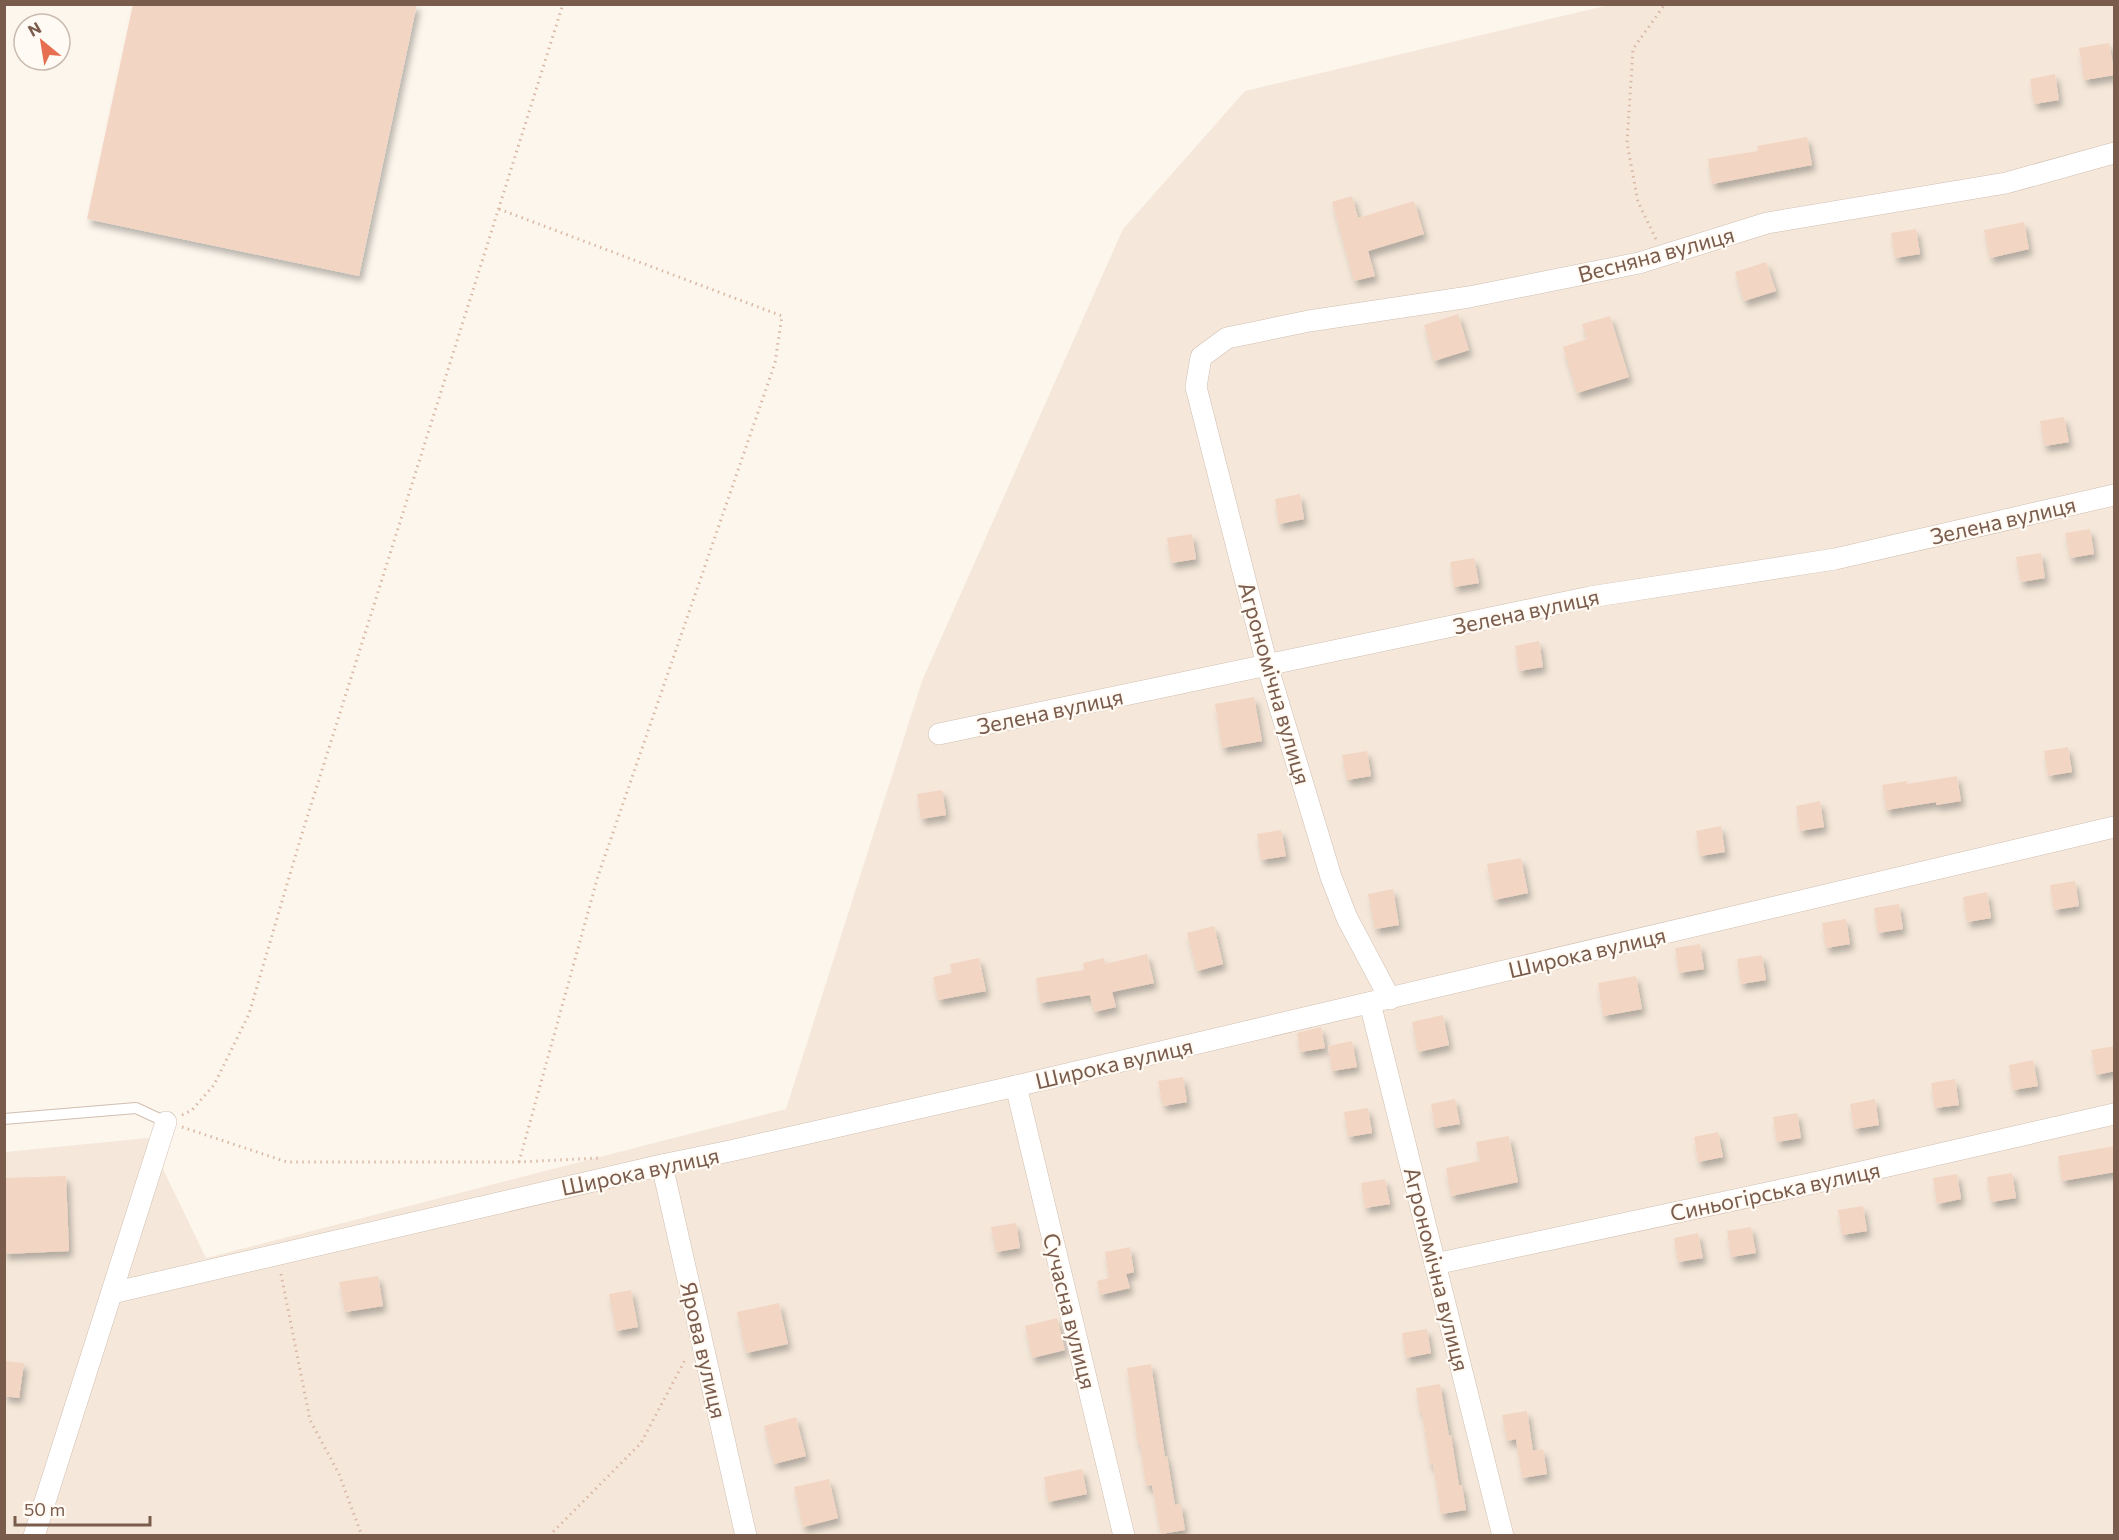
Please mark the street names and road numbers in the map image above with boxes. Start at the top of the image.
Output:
street label: Весняна вулиця [1575,220,1737,288]
street label: Зелена вулиця [1928,490,2078,550]
street label: Агрономічна вулиця [1233,579,1317,787]
street label: Зелена вулиця [1451,582,1601,640]
street label: Зелена вулиця [975,682,1125,740]
street label: Широка вулиця [1506,921,1668,983]
street label: Широка вулиця [1033,1032,1195,1094]
street label: Широка вулиця [558,1141,722,1201]
street label: Синьогірська вулиця [1667,1156,1883,1226]
street label: Агрономічна вулиця [1399,1164,1475,1374]
street label: Сучасна вулиця [1038,1230,1102,1392]
street label: Ярова вулиця [675,1279,733,1421]

